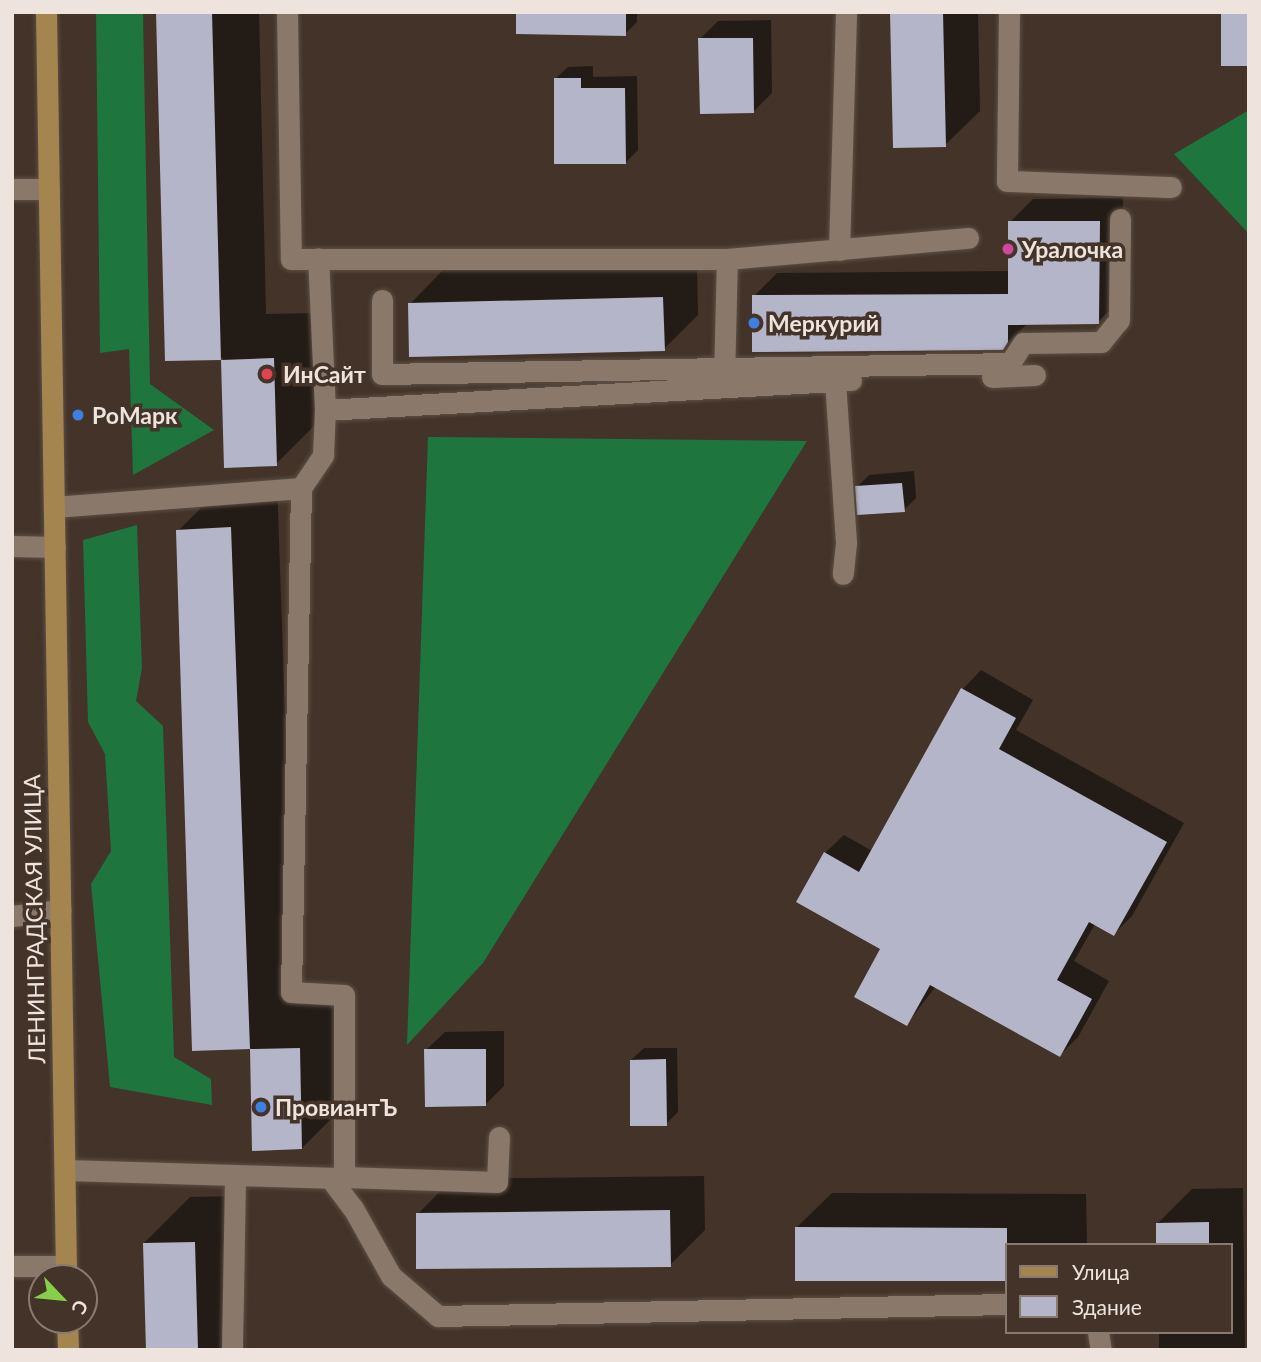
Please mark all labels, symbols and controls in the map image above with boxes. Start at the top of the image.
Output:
place label: Уралочка [1022,235,1123,263]
marker: Уралочка [1000,241,1016,257]
place label: Меркурий [768,309,879,337]
marker: Меркурий [746,315,762,331]
place label: ИнСайт [283,360,366,388]
marker: ИнСайт [257,364,277,384]
place label: РоМарк [92,401,178,429]
marker: РоМарк [70,407,86,423]
street label: ЛЕНИНГРАДСКАЯ УЛИЦА [18,774,50,1064]
place label: ПровиантЪ [275,1093,397,1121]
marker: ПровиантЪ [253,1099,269,1115]
legend [1006,1243,1233,1334]
text: Улица [1072,1259,1130,1284]
north arrow [28,1264,98,1334]
text: Здание [1072,1294,1142,1319]
text: С [67,1297,94,1318]

